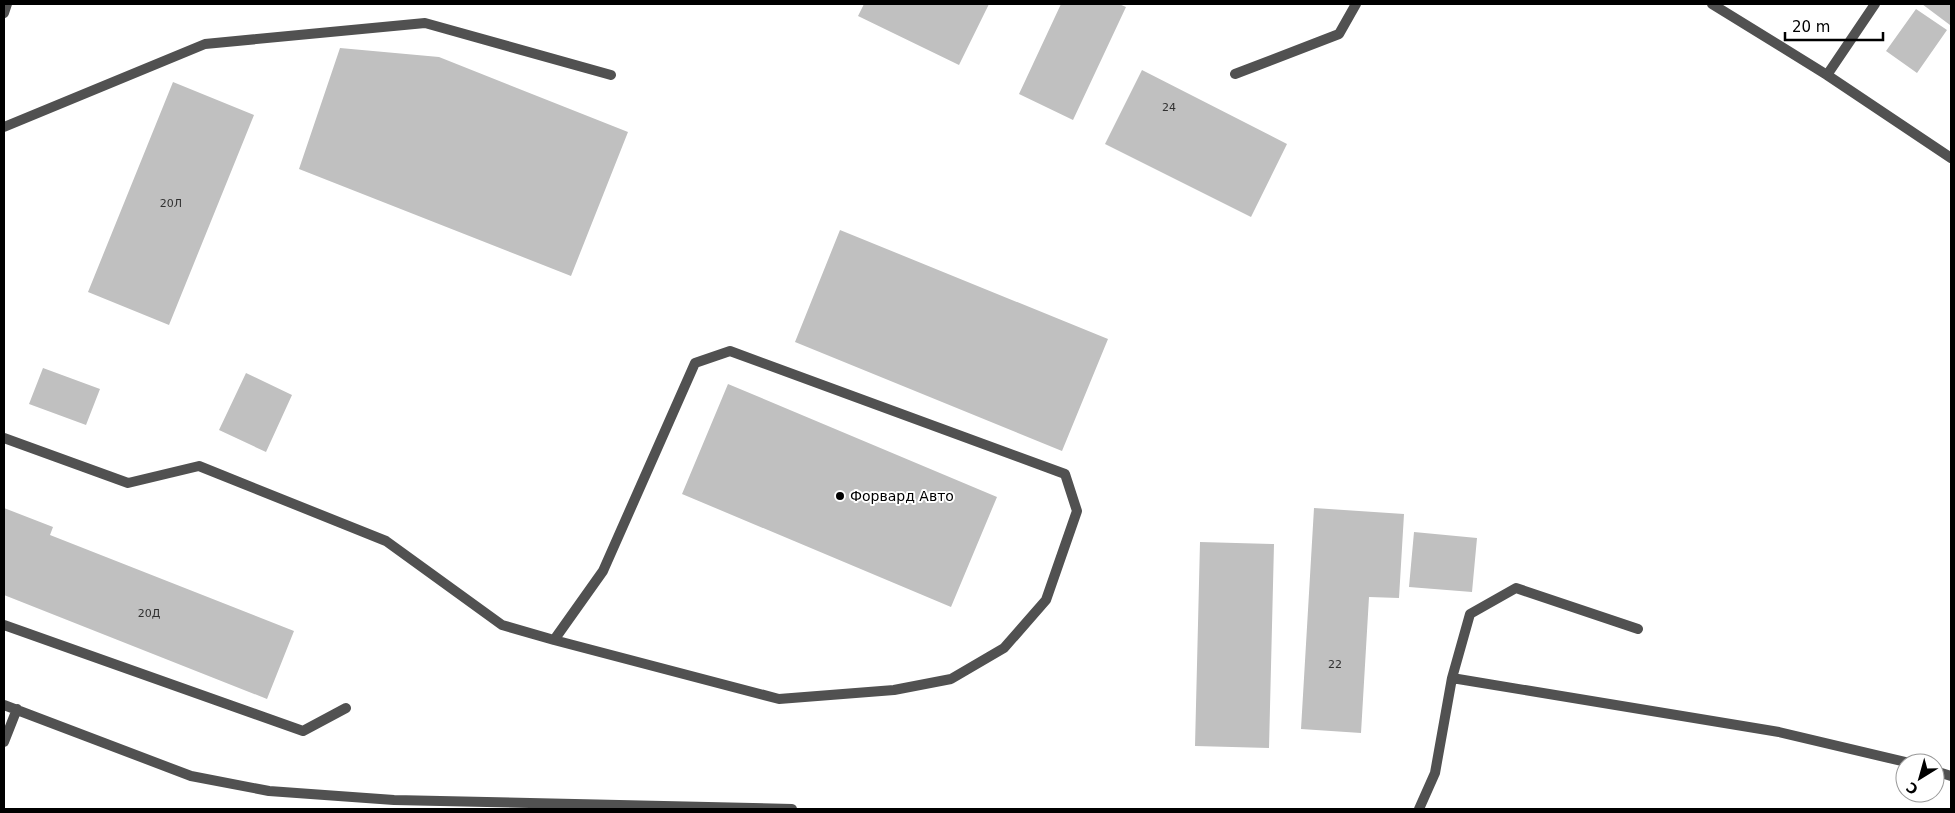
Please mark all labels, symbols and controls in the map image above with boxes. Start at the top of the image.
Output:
scale bar [1785,10,1882,42]
text: 20 m [1792,18,1830,36]
house number: 24 [1162,101,1176,114]
house number: 20Л [160,197,182,210]
place label: Форвард Авто [850,488,954,504]
marker: Форвард Авто [834,490,846,502]
house number: 20Д [138,607,161,620]
house number: 22 [1328,658,1342,671]
north arrow [1895,753,1945,803]
text: С [1903,779,1921,798]

